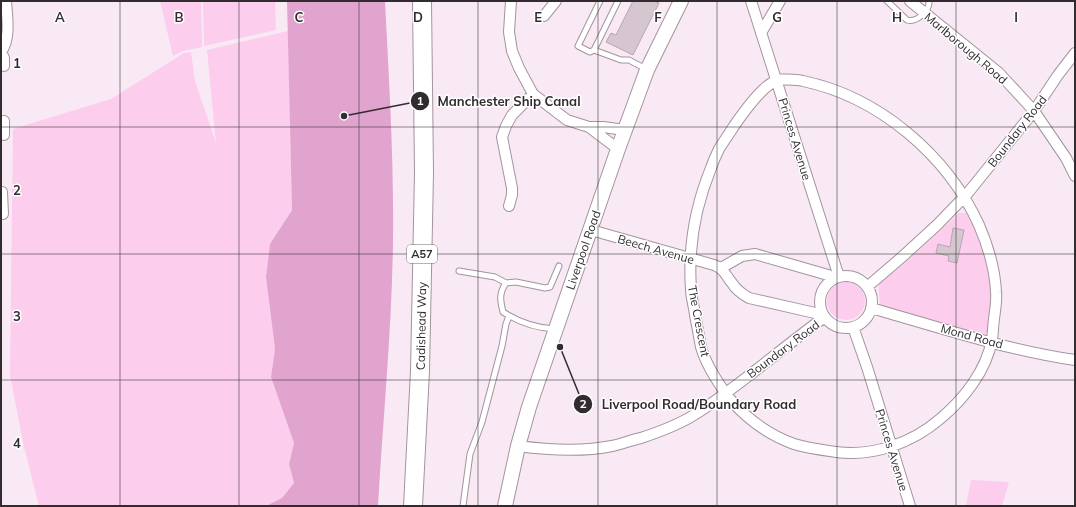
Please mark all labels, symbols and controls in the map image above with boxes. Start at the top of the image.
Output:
text: A [55,9,65,25]
text: B [175,9,184,25]
text: C [295,9,304,25]
text: D [413,9,423,25]
text: E [534,9,542,25]
text: F [654,9,662,25]
text: G [772,9,782,25]
text: H [892,9,902,25]
street label: Marlborough Road [921,9,1011,87]
text: I [1014,9,1018,25]
text: 1 [13,55,21,71]
callout: Manchester Ship Canal [410,88,589,113]
street label: Boundary Road [984,92,1050,170]
text: 1 [416,93,424,108]
text: Manchester Ship Canal [437,93,581,109]
street label: Princes Avenue [775,96,815,182]
text: 2 [13,182,21,198]
street label: Liverpool Road [562,208,604,292]
street label: Beech Avenue [616,231,696,267]
road number: A57 [407,245,437,263]
street label: Cadishead Way [413,281,429,370]
street label: The Crescent [685,284,713,358]
text: 3 [13,308,21,324]
street label: Boundary Road [744,317,822,381]
street label: Mond Road [939,320,1005,352]
callout: Liverpool Road/Boundary Road [573,392,804,417]
text: 2 [579,396,587,411]
text: Liverpool Road/Boundary Road [602,396,796,413]
street label: Princes Avenue [872,407,912,493]
text: 4 [13,435,21,451]

